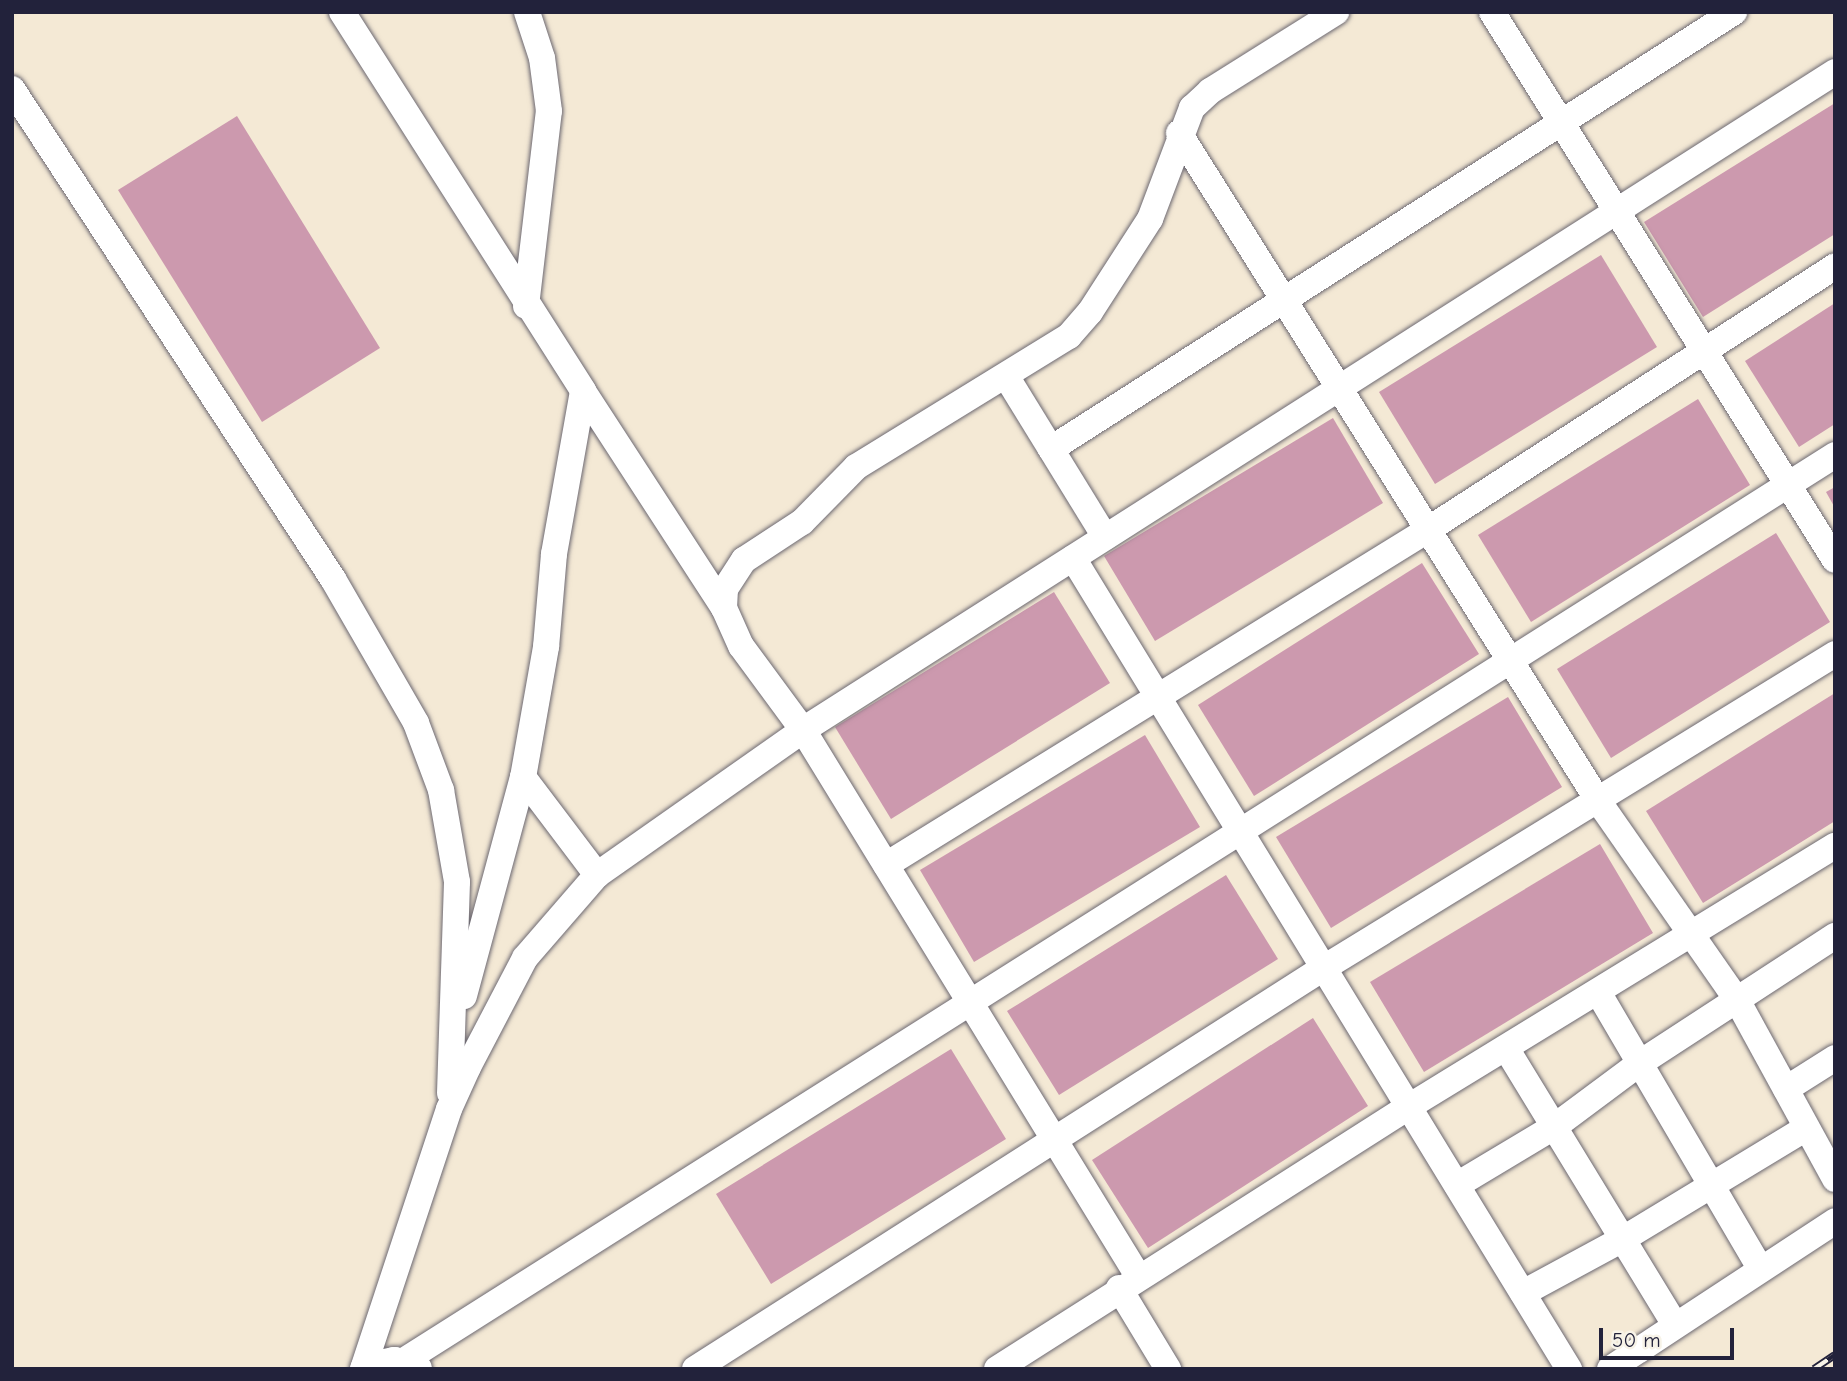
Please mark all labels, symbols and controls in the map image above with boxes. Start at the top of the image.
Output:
scale bar [1602,1314,1737,1358]
text: 50 m [1612,1328,1661,1352]

